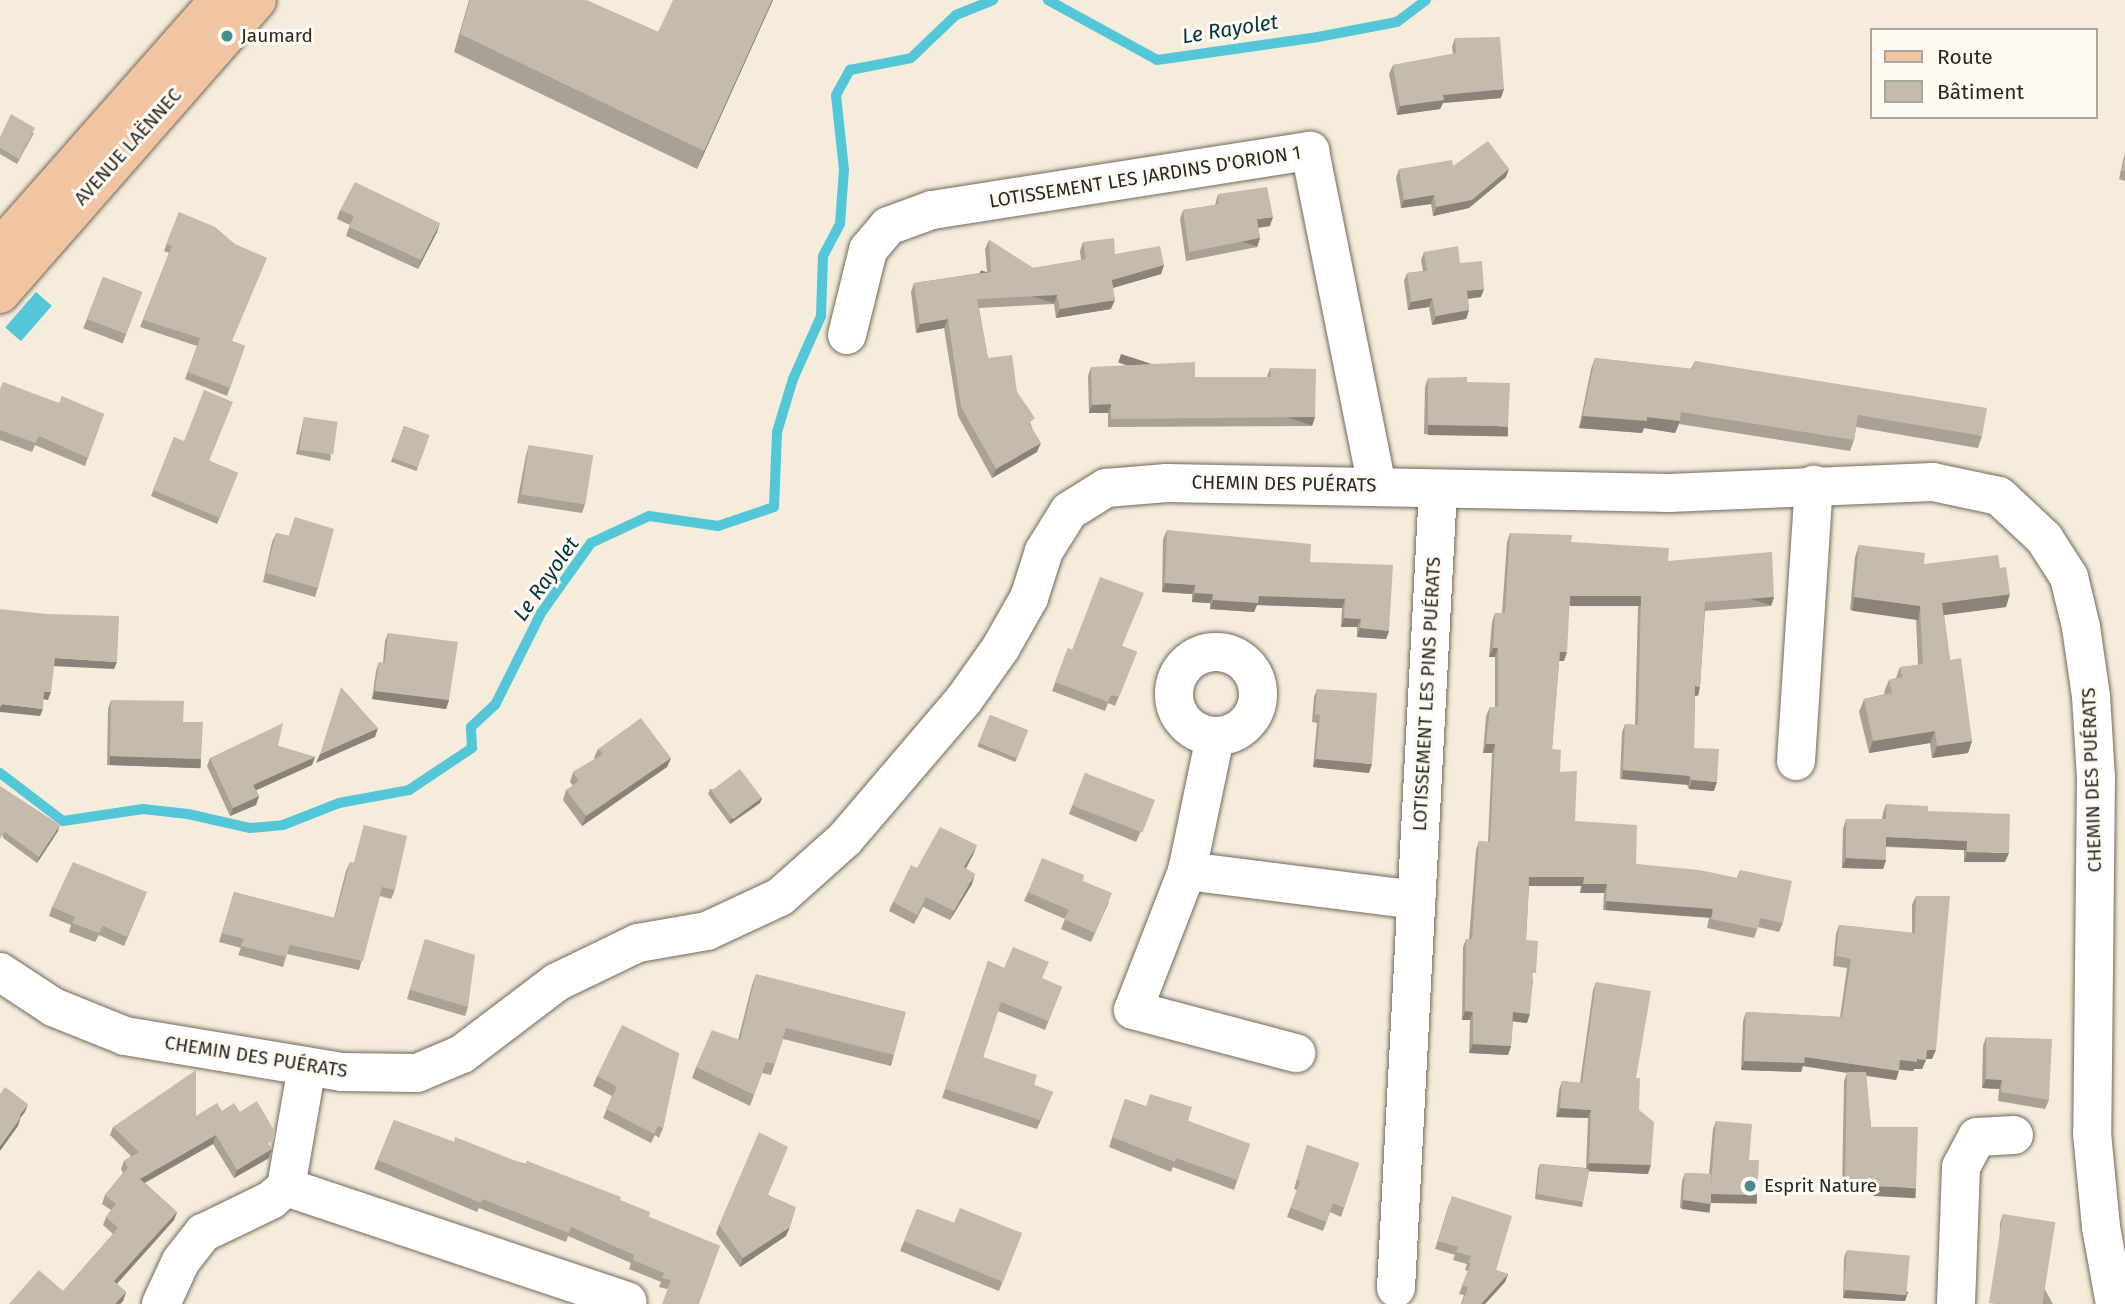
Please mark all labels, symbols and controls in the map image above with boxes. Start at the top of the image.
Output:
water label: Le Rayolet [1180,9,1280,49]
place label: Jaumard [241,25,313,47]
marker: Jaumard [219,28,235,44]
legend [1870,28,2097,119]
text: Route [1937,44,1993,70]
text: Bâtiment [1937,79,2024,105]
street label: AVENUE LAËNNEC [70,84,186,210]
street label: LOTISSEMENT LES JARDINS D'ORION 1 [988,141,1302,213]
street label: CHEMIN DES PUÉRATS [1191,471,1377,497]
water label: Le Rayolet [508,532,584,626]
street label: LOTISSEMENT LES PINS PUÉRATS [1408,556,1446,832]
street label: CHEMIN DES PUÉRATS [2077,687,2107,873]
street label: CHEMIN DES PUÉRATS [163,1031,349,1083]
place label: Esprit Nature [1764,1175,1877,1197]
marker: Esprit Nature [1742,1178,1758,1194]

